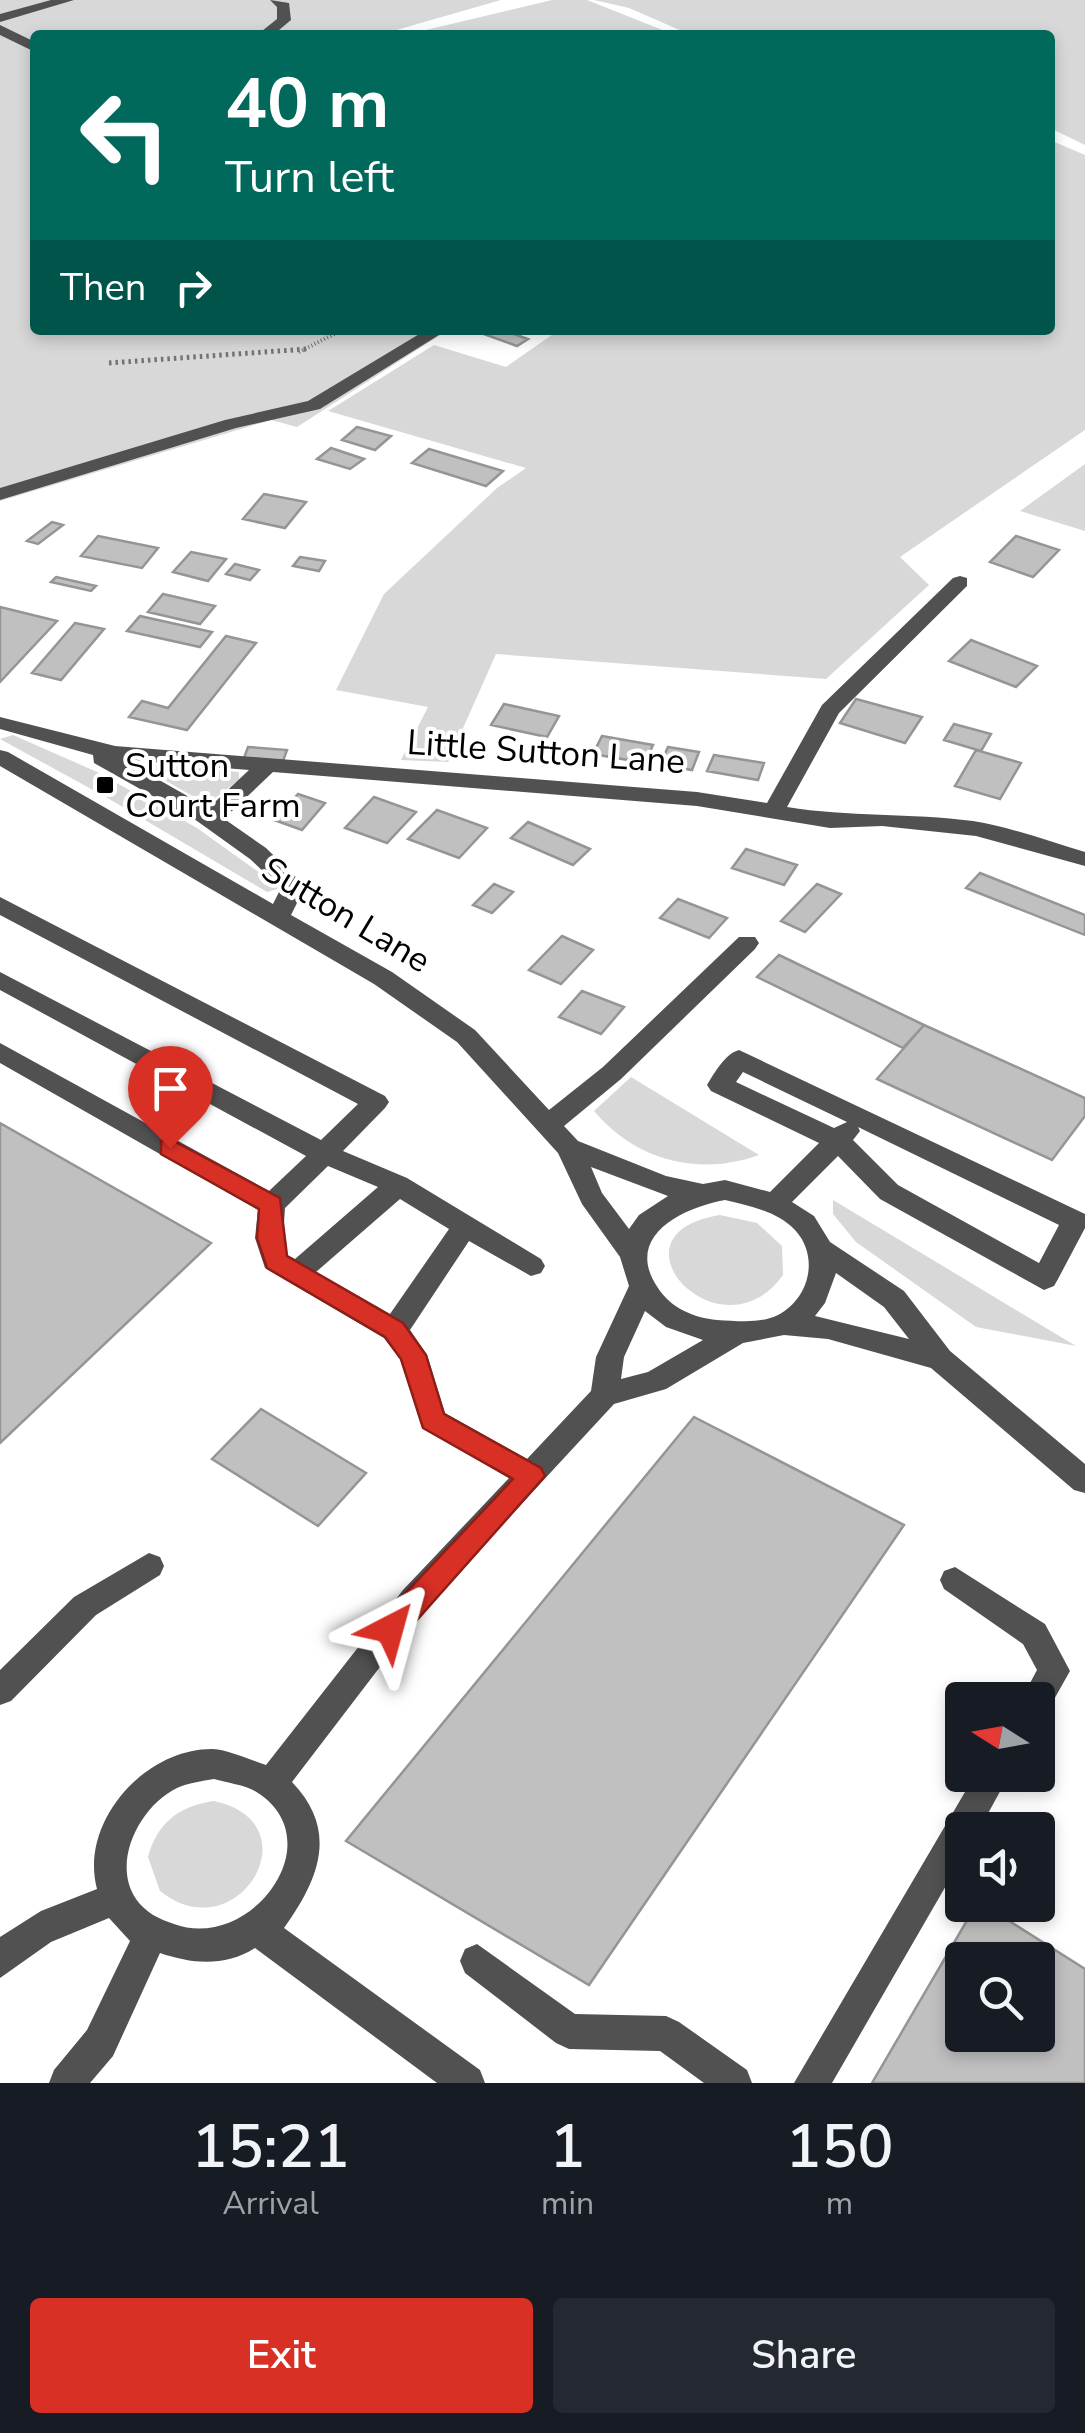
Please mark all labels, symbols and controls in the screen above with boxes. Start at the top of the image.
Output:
text: 40 m [225,56,389,152]
icon: left [60,70,190,200]
text: Turn left [225,147,394,208]
icon: right [166,260,221,315]
text: Then [60,262,146,313]
street label: Little Sutton Lane [406,719,686,785]
place label: Sutton Court Farm [125,742,301,829]
marker: Sutton Court Farm [94,774,116,796]
street label: Sutton Lane [253,846,439,984]
pin [128,1046,213,1149]
icon: arrive [143,1061,198,1116]
position arrow [338,1577,442,1681]
north arrow [945,1682,1055,1792]
map controls [945,1682,1055,2052]
button: sound [945,1812,1055,1922]
button: search [945,1942,1055,2052]
text: 15:21 [191,2106,350,2188]
text: 1 [550,2106,586,2188]
text: 150 [786,2106,894,2188]
text: Arrival [222,2182,319,2225]
text: min [541,2182,594,2225]
text: m [826,2182,853,2225]
button: Exit [30,2298,533,2413]
button: Share [553,2298,1055,2413]

